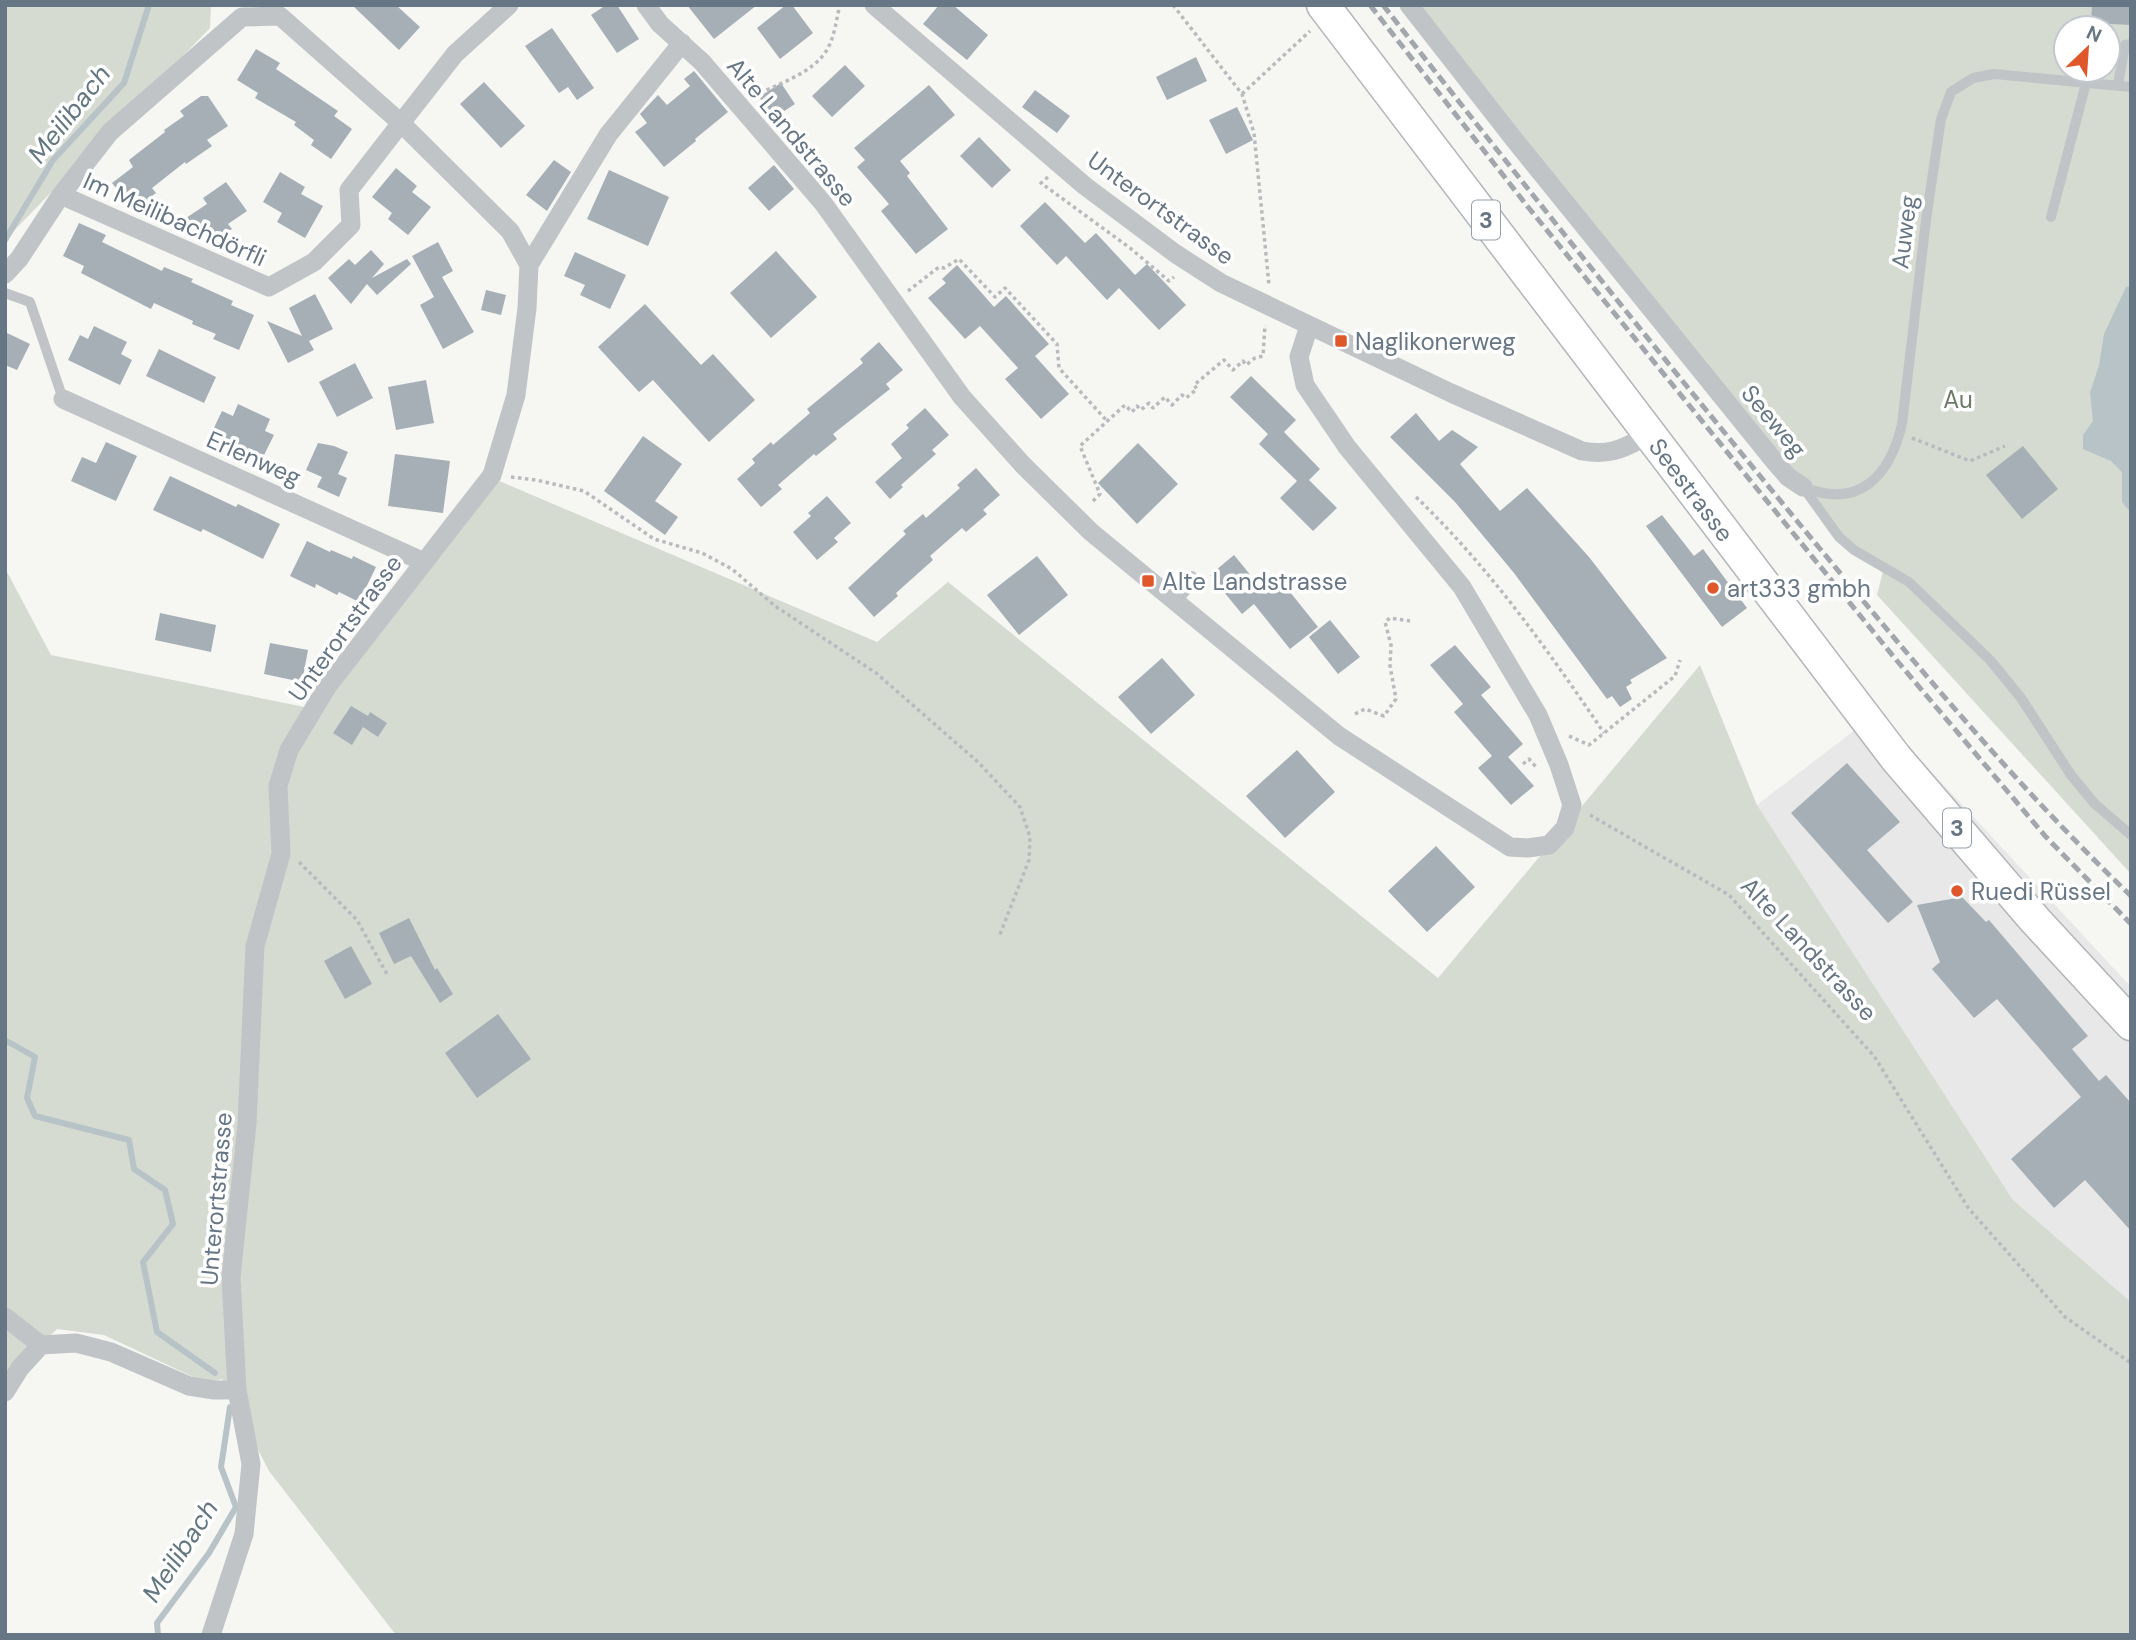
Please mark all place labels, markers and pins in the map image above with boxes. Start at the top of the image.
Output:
place label: Naglikonerweg [1355,326,1516,357]
marker: Naglikonerweg [1333,333,1349,349]
place label: Alte Landstrasse [1162,566,1348,597]
marker: Alte Landstrasse [1140,573,1156,589]
place label: art333 gmbh [1727,573,1871,604]
marker: art333 gmbh [1705,580,1721,596]
place label: Ruedi Rüssel [1971,876,2111,907]
marker: Ruedi Rüssel [1949,883,1965,899]

